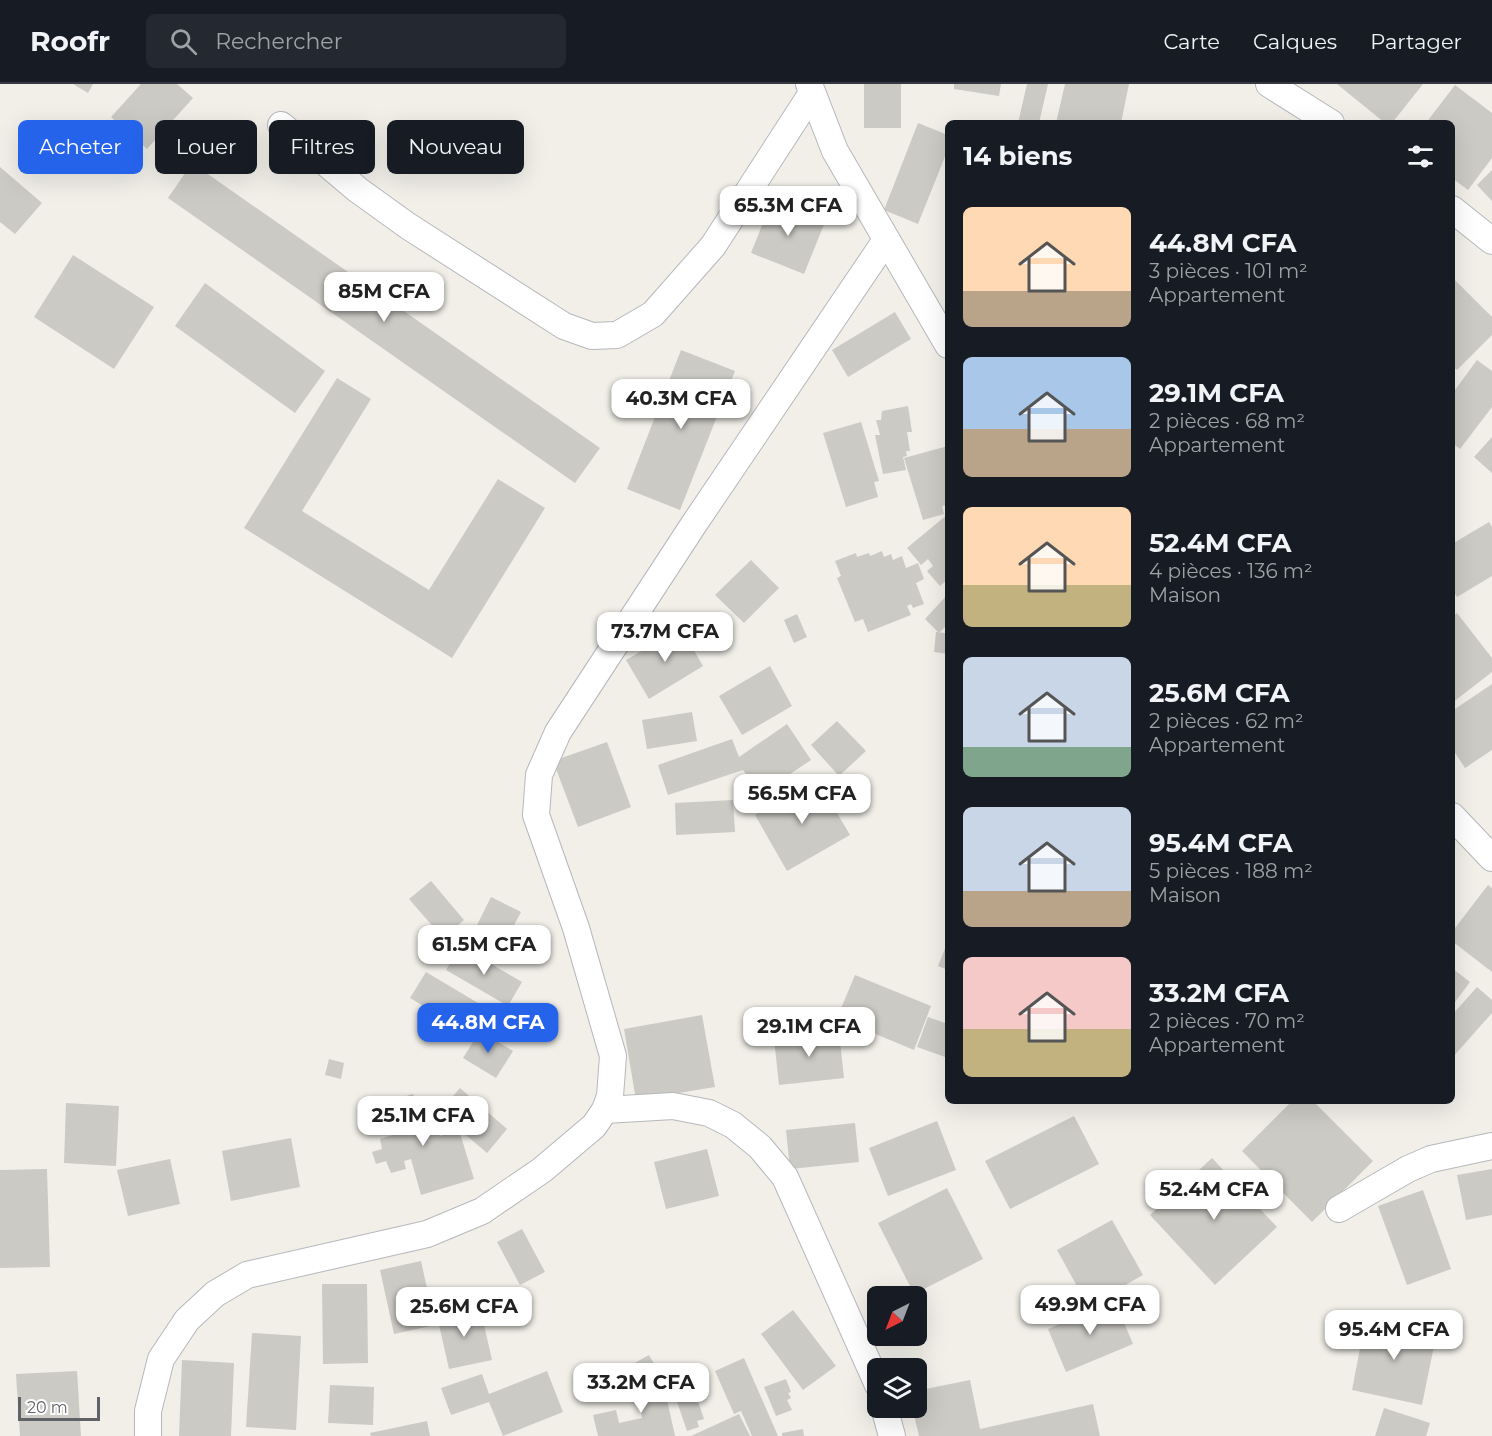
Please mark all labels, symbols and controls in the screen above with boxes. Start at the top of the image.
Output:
search box [146,14,566,68]
text: Roofr [30,24,110,58]
icon: search [167,25,200,58]
text: Rechercher [215,28,342,55]
text: Carte [1163,29,1220,54]
text: Calques [1253,29,1337,54]
text: Partager [1370,29,1462,54]
chip: Acheter [18,120,143,174]
chip: Louer [155,120,257,174]
chip: Filtres [269,120,375,174]
chip: Nouveau [387,120,524,174]
text: 14 biens [963,140,1072,172]
icon: filters [1404,140,1437,173]
pin: 65.3M CFA [719,186,857,237]
text: 65.3M CFA [734,193,842,217]
text: 44.8M CFA [1149,227,1296,259]
icon: home [1011,231,1083,303]
text: 3 pièces · 101 m² [1149,259,1308,283]
pin: 85M CFA [329,272,439,323]
text: 85M CFA [338,279,430,303]
text: Appartement [1149,283,1285,307]
text: 29.1M CFA [1149,377,1284,409]
pin: 40.3M CFA [612,379,750,430]
icon: home [1011,381,1083,453]
text: 40.3M CFA [625,386,737,410]
text: 2 pièces · 68 m² [1149,409,1305,433]
text: Appartement [1149,433,1285,457]
text: 52.4M CFA [1149,527,1291,559]
icon: home [1011,531,1083,603]
text: 4 pièces · 136 m² [1149,559,1313,583]
text: Maison [1149,583,1221,607]
pin: 73.7M CFA [596,612,734,663]
text: 73.7M CFA [611,619,719,643]
text: 25.6M CFA [1149,677,1290,709]
icon: home [1011,681,1083,753]
text: 2 pièces · 62 m² [1149,709,1304,733]
text: Appartement [1149,733,1285,757]
pin: 56.5M CFA [733,774,871,825]
text: 56.5M CFA [748,781,856,805]
text: 95.4M CFA [1149,827,1293,859]
icon: home [1011,831,1083,903]
text: 5 pièces · 188 m² [1149,859,1313,883]
text: Maison [1149,883,1221,907]
pin: 61.5M CFA [415,925,553,976]
text: 61.5M CFA [432,932,536,956]
text: 33.2M CFA [1149,977,1289,1009]
icon: home [1011,981,1083,1053]
pin: 44.8M CFA [419,1003,557,1054]
pin: 29.1M CFA [740,1007,878,1058]
text: 2 pièces · 70 m² [1149,1009,1305,1033]
text: 44.8M CFA [431,1010,545,1034]
text: 29.1M CFA [757,1014,861,1038]
text: Appartement [1149,1033,1285,1057]
pin: 25.1M CFA [354,1096,492,1147]
text: 25.1M CFA [371,1103,475,1127]
pin: 52.4M CFA [1145,1170,1283,1221]
text: 52.4M CFA [1159,1177,1269,1201]
pin: 49.9M CFA [1021,1285,1159,1336]
north arrow [867,1286,927,1346]
map controls [867,1286,927,1418]
pin: 25.6M CFA [395,1287,533,1338]
text: 49.9M CFA [1035,1292,1145,1316]
text: 25.6M CFA [410,1294,518,1318]
pin: 95.4M CFA [1325,1310,1463,1361]
text: 95.4M CFA [1339,1317,1449,1341]
button: layers [867,1358,927,1418]
pin: 33.2M CFA [572,1363,710,1414]
text: 33.2M CFA [587,1370,695,1394]
scale bar [18,1394,100,1422]
text: 20 m [27,1398,68,1417]

